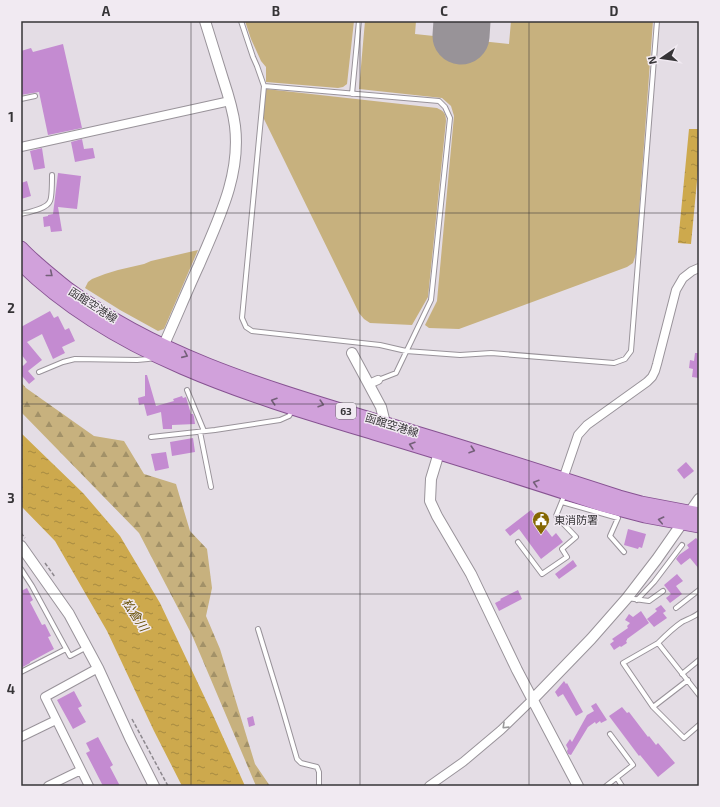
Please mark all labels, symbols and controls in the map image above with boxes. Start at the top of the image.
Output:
text: A [102,3,111,19]
text: B [272,3,280,19]
text: C [440,3,448,19]
text: D [610,3,619,19]
north arrow [642,38,682,78]
text: N [645,55,659,66]
text: 1 [8,109,14,125]
one-way arrow [45,270,52,277]
street label: 函館空港線 [67,284,120,325]
text: 2 [7,300,15,316]
one-way arrow [181,350,188,358]
one-way arrow [271,398,278,406]
one-way arrow [317,399,324,408]
road number: 63 [336,403,356,419]
street label: 函館空港線 [364,410,420,439]
one-way arrow [408,441,415,450]
one-way arrow [468,445,475,454]
one-way arrow [533,479,540,488]
text: 3 [7,490,15,506]
public building icon: 東消防署 [531,510,551,535]
place label: 東消防署 [554,513,598,526]
one-way arrow [657,516,664,524]
water label: 松倉川 [120,596,153,635]
text: 4 [7,681,15,697]
one-way arrow [502,721,510,729]

